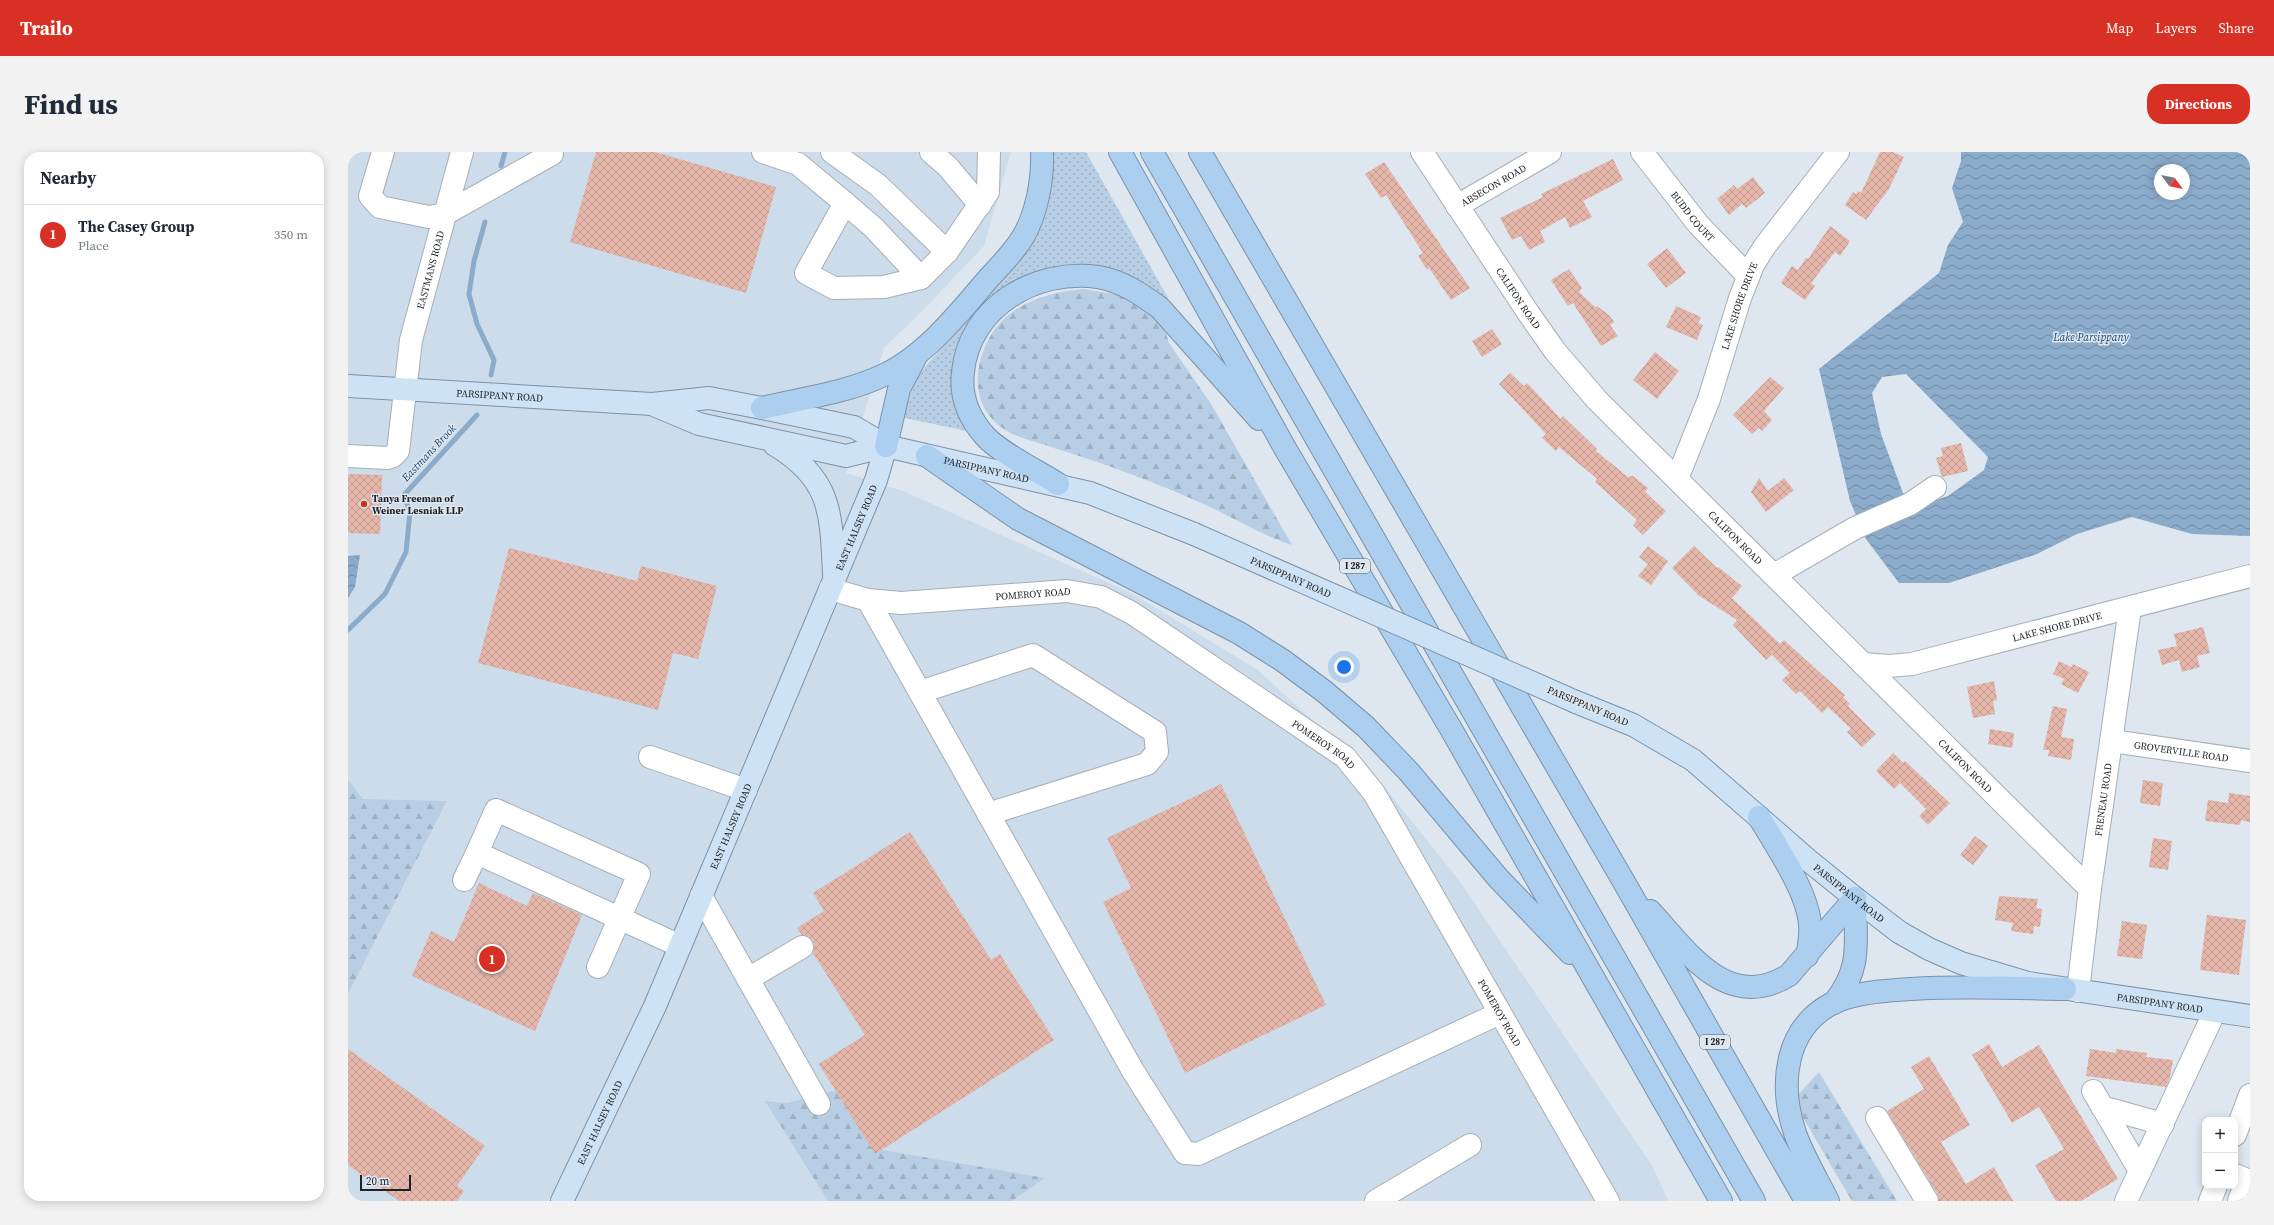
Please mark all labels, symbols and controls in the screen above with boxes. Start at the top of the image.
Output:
text: Trailo [20,15,73,41]
text: Map [2106,18,2133,38]
text: Layers [2155,18,2197,38]
text: Share [2219,18,2254,38]
button: Directions [2147,84,2250,124]
text: Find us [24,85,118,123]
street label: ABSECON ROAD [1458,161,1528,209]
north arrow [2154,164,2190,200]
text: Nearby [40,166,96,190]
street label: BUDD COURT [1668,188,1718,244]
text: The Casey Group [78,216,194,237]
text: 1 [49,226,57,243]
text: 350 m [274,226,308,243]
street label: EASTMANS ROAD [413,229,447,310]
text: Place [78,237,109,254]
street label: LAKE SHORE DRIVE [1718,260,1760,351]
street label: CALIFON ROAD [1493,265,1544,331]
water label: Lake Parsippany [2052,330,2130,345]
street label: PARSIPPANY ROAD [456,386,544,404]
water label: Eastmans Brook [398,420,460,486]
street label: PARSIPPANY ROAD [943,453,1030,485]
street label: EAST HALSEY ROAD [832,483,880,573]
place label: Tanya Freeman of Weiner Lesniak LLP [372,492,463,517]
marker: Tanya Freeman of Weiner Lesniak LLP [359,499,369,509]
street label: CALIFON ROAD [1706,508,1765,567]
street label: PARSIPPANY ROAD [1249,553,1334,600]
road number: I 287 [1340,559,1370,573]
street label: POMEROY ROAD [995,584,1072,603]
street label: LAKE SHORE DRIVE [2011,608,2103,644]
your location [1334,657,1354,677]
street label: PARSIPPANY ROAD [1545,683,1631,729]
street label: POMEROY ROAD [1290,717,1358,771]
street label: CALIFON ROAD [1936,736,1995,795]
street label: GROVERVILLE ROAD [2133,738,2229,764]
street label: FRENEAU ROAD [2091,762,2114,837]
street label: EAST HALSEY ROAD [707,781,754,871]
street label: PARSIPPANY ROAD [1811,861,1887,925]
pin: 1 [479,944,505,974]
street label: POMEROY ROAD [1475,976,1524,1049]
street label: PARSIPPANY ROAD [2116,990,2204,1015]
road number: I 287 [1700,1035,1730,1049]
street label: EAST HALSEY ROAD [574,1078,625,1167]
map controls [2202,1117,2238,1189]
button: + [2202,1117,2238,1153]
button: − [2202,1153,2238,1189]
scale bar [360,1173,411,1192]
text: 20 m [366,1174,389,1189]

